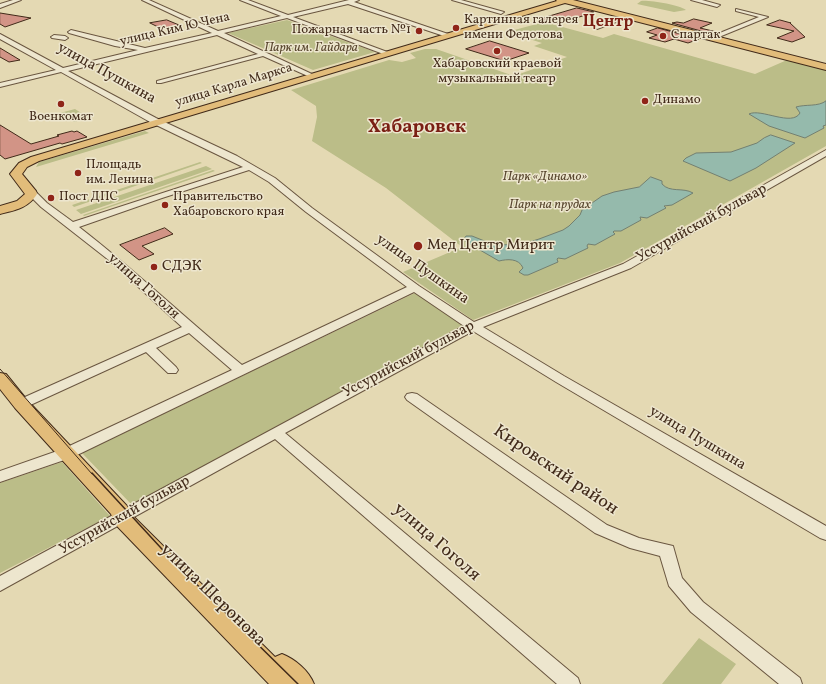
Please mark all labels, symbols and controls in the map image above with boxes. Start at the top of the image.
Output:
street label: улица Ким Ю Чена [118,10,232,50]
place label: Картинная галерея имени Федотова [464,13,578,44]
district label: Центр [583,13,633,33]
place label: Пожарная часть №1 [292,23,411,39]
marker: Картинная галерея имени Федотова [451,23,461,33]
marker: Пожарная часть №1 [414,26,424,36]
place label: Спартак [671,28,720,44]
marker: Спартак [658,31,668,41]
street label: улица Пушкина [54,40,158,108]
park label: Парк им. Гайдара [264,41,358,57]
marker: Хабаровский краевой музыкальный театр [492,46,502,56]
place label: Хабаровский краевой музыкальный театр [433,57,561,88]
street label: улица Карла Маркса [173,61,295,111]
place label: Динамо [653,93,701,109]
marker: Динамо [640,96,650,106]
marker: Военкомат [56,99,66,109]
place label: Военкомат [29,110,93,126]
district label: Хабаровск [368,118,466,140]
place label: Площадь им. Ленина [86,158,154,189]
marker: Площадь им. Ленина [73,168,83,178]
park label: Парк «Динамо» [503,170,587,186]
street label: Уссурийский бульвар [633,181,771,267]
place label: Пост ДПС [59,190,118,206]
place label: Правительство Хабаровского края [173,190,284,221]
marker: Пост ДПС [46,193,56,203]
park label: Парк на прудах [509,198,591,214]
marker: Правительство Хабаровского края [160,200,170,210]
street label: улица Пушкина [372,231,472,309]
place label: Мед Центр Мирит [427,237,555,255]
marker: Мед Центр Мирит [412,240,424,252]
street label: улица Гоголя [103,250,183,324]
place label: СДЭК [162,258,202,276]
marker: СДЭК [149,262,159,272]
street label: Уссурийский бульвар [340,318,478,402]
street label: улица Пушкина [645,403,749,475]
street label: Кировский район [488,421,622,521]
street label: Уссурийский бульвар [56,473,194,559]
street label: улица Гоголя [388,499,484,587]
street label: улица Шеронова [155,540,269,652]

